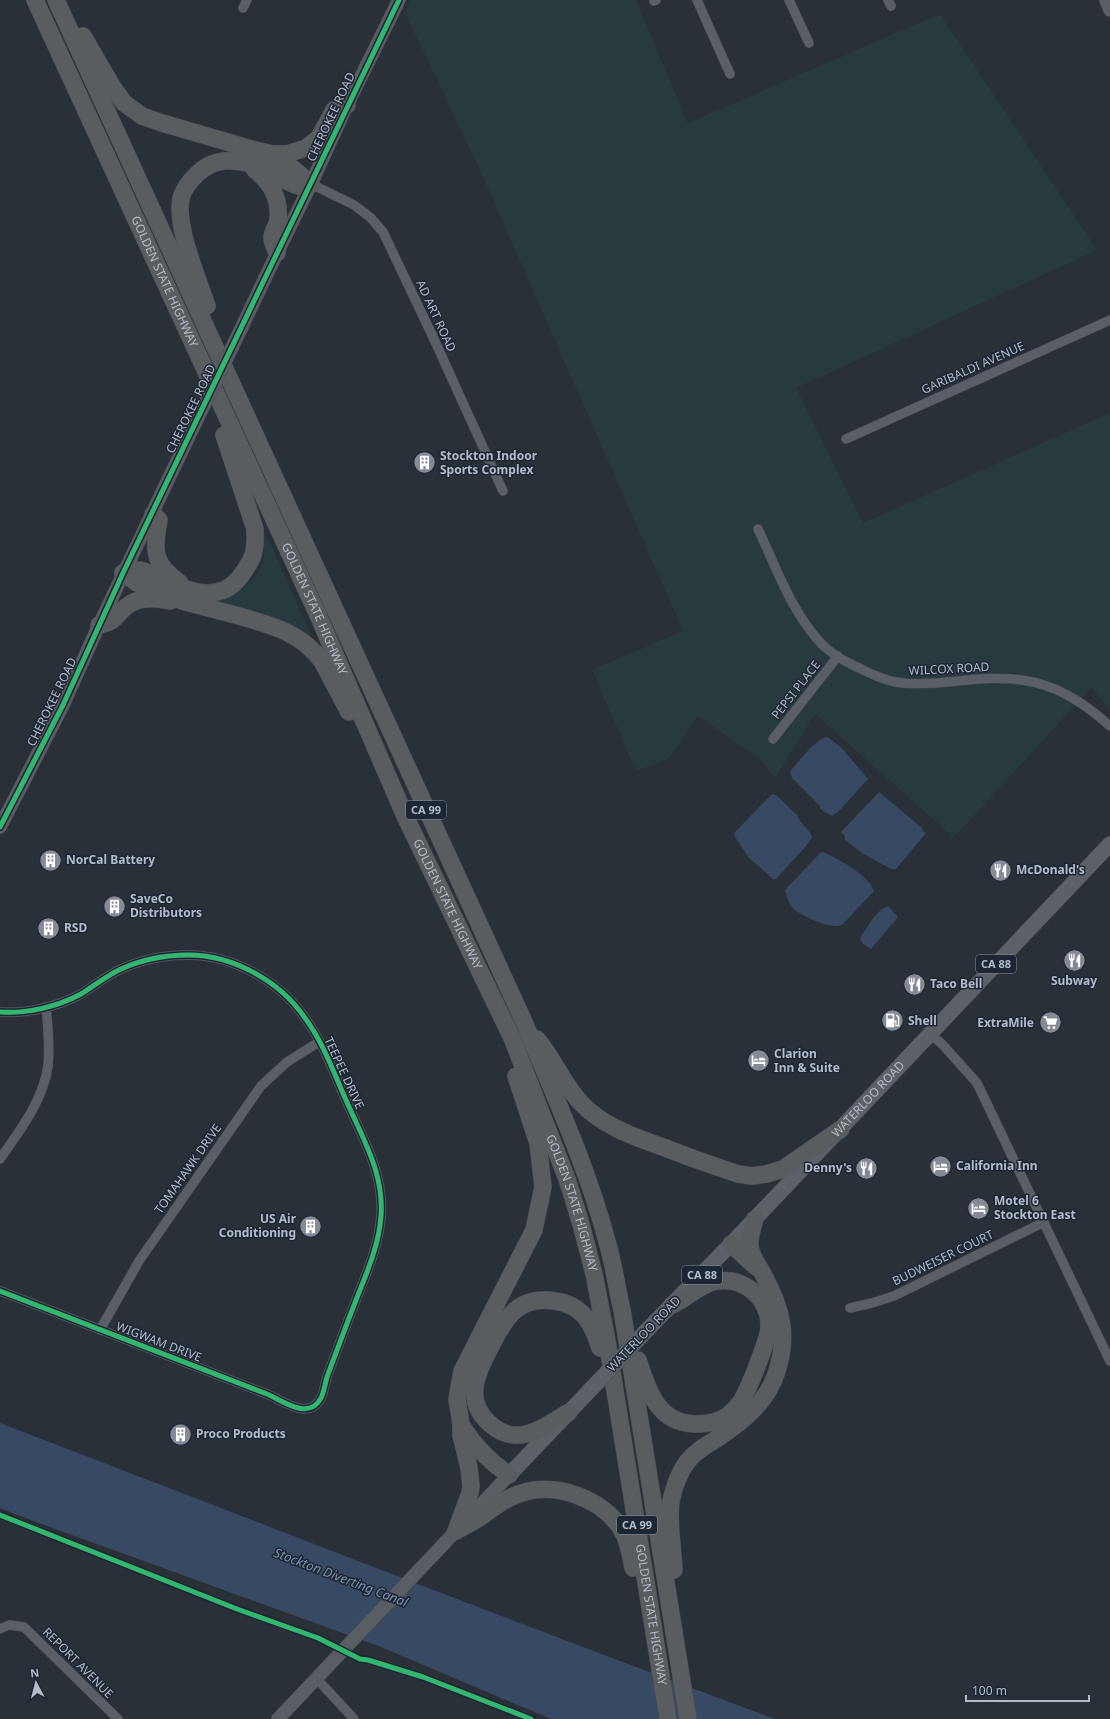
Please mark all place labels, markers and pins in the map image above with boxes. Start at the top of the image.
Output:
place label: Stockton Indoor Sports Complex [440,447,538,478]
building icon: Stockton Indoor Sports Complex [411,450,437,476]
building icon: NorCal Battery [38,847,64,873]
place label: NorCal Battery [66,851,155,868]
restaurant icon: McDonald's [988,857,1014,883]
place label: McDonald's [1016,861,1085,878]
place label: SaveCo Distributors [130,890,202,921]
building icon: SaveCo Distributors [102,893,128,919]
building icon: RSD [36,915,62,941]
place label: RSD [64,919,87,936]
restaurant icon: Subway [1061,947,1087,973]
restaurant icon: Taco Bell [901,971,927,997]
place label: Subway [1051,972,1097,989]
place label: Taco Bell [930,975,982,992]
fuel station icon: Shell [880,1008,906,1034]
supermarket icon: ExtraMile [1037,1010,1063,1036]
place label: Shell [908,1012,937,1029]
place label: ExtraMile [977,1014,1034,1031]
place label: Clarion Inn & Suite [774,1045,840,1076]
hotel icon: Clarion Inn & Suite [745,1048,771,1074]
hotel icon: California Inn [927,1153,953,1179]
restaurant icon: Denny's [854,1155,880,1181]
place label: California Inn [956,1157,1038,1174]
place label: Denny's [804,1159,852,1176]
place label: Motel 6 Stockton East [994,1192,1076,1223]
hotel icon: Motel 6 Stockton East [966,1195,992,1221]
place label: US Air Conditioning [219,1210,297,1241]
building icon: US Air Conditioning [298,1213,324,1239]
building icon: Proco Products [168,1421,194,1447]
place label: Proco Products [196,1425,286,1442]

